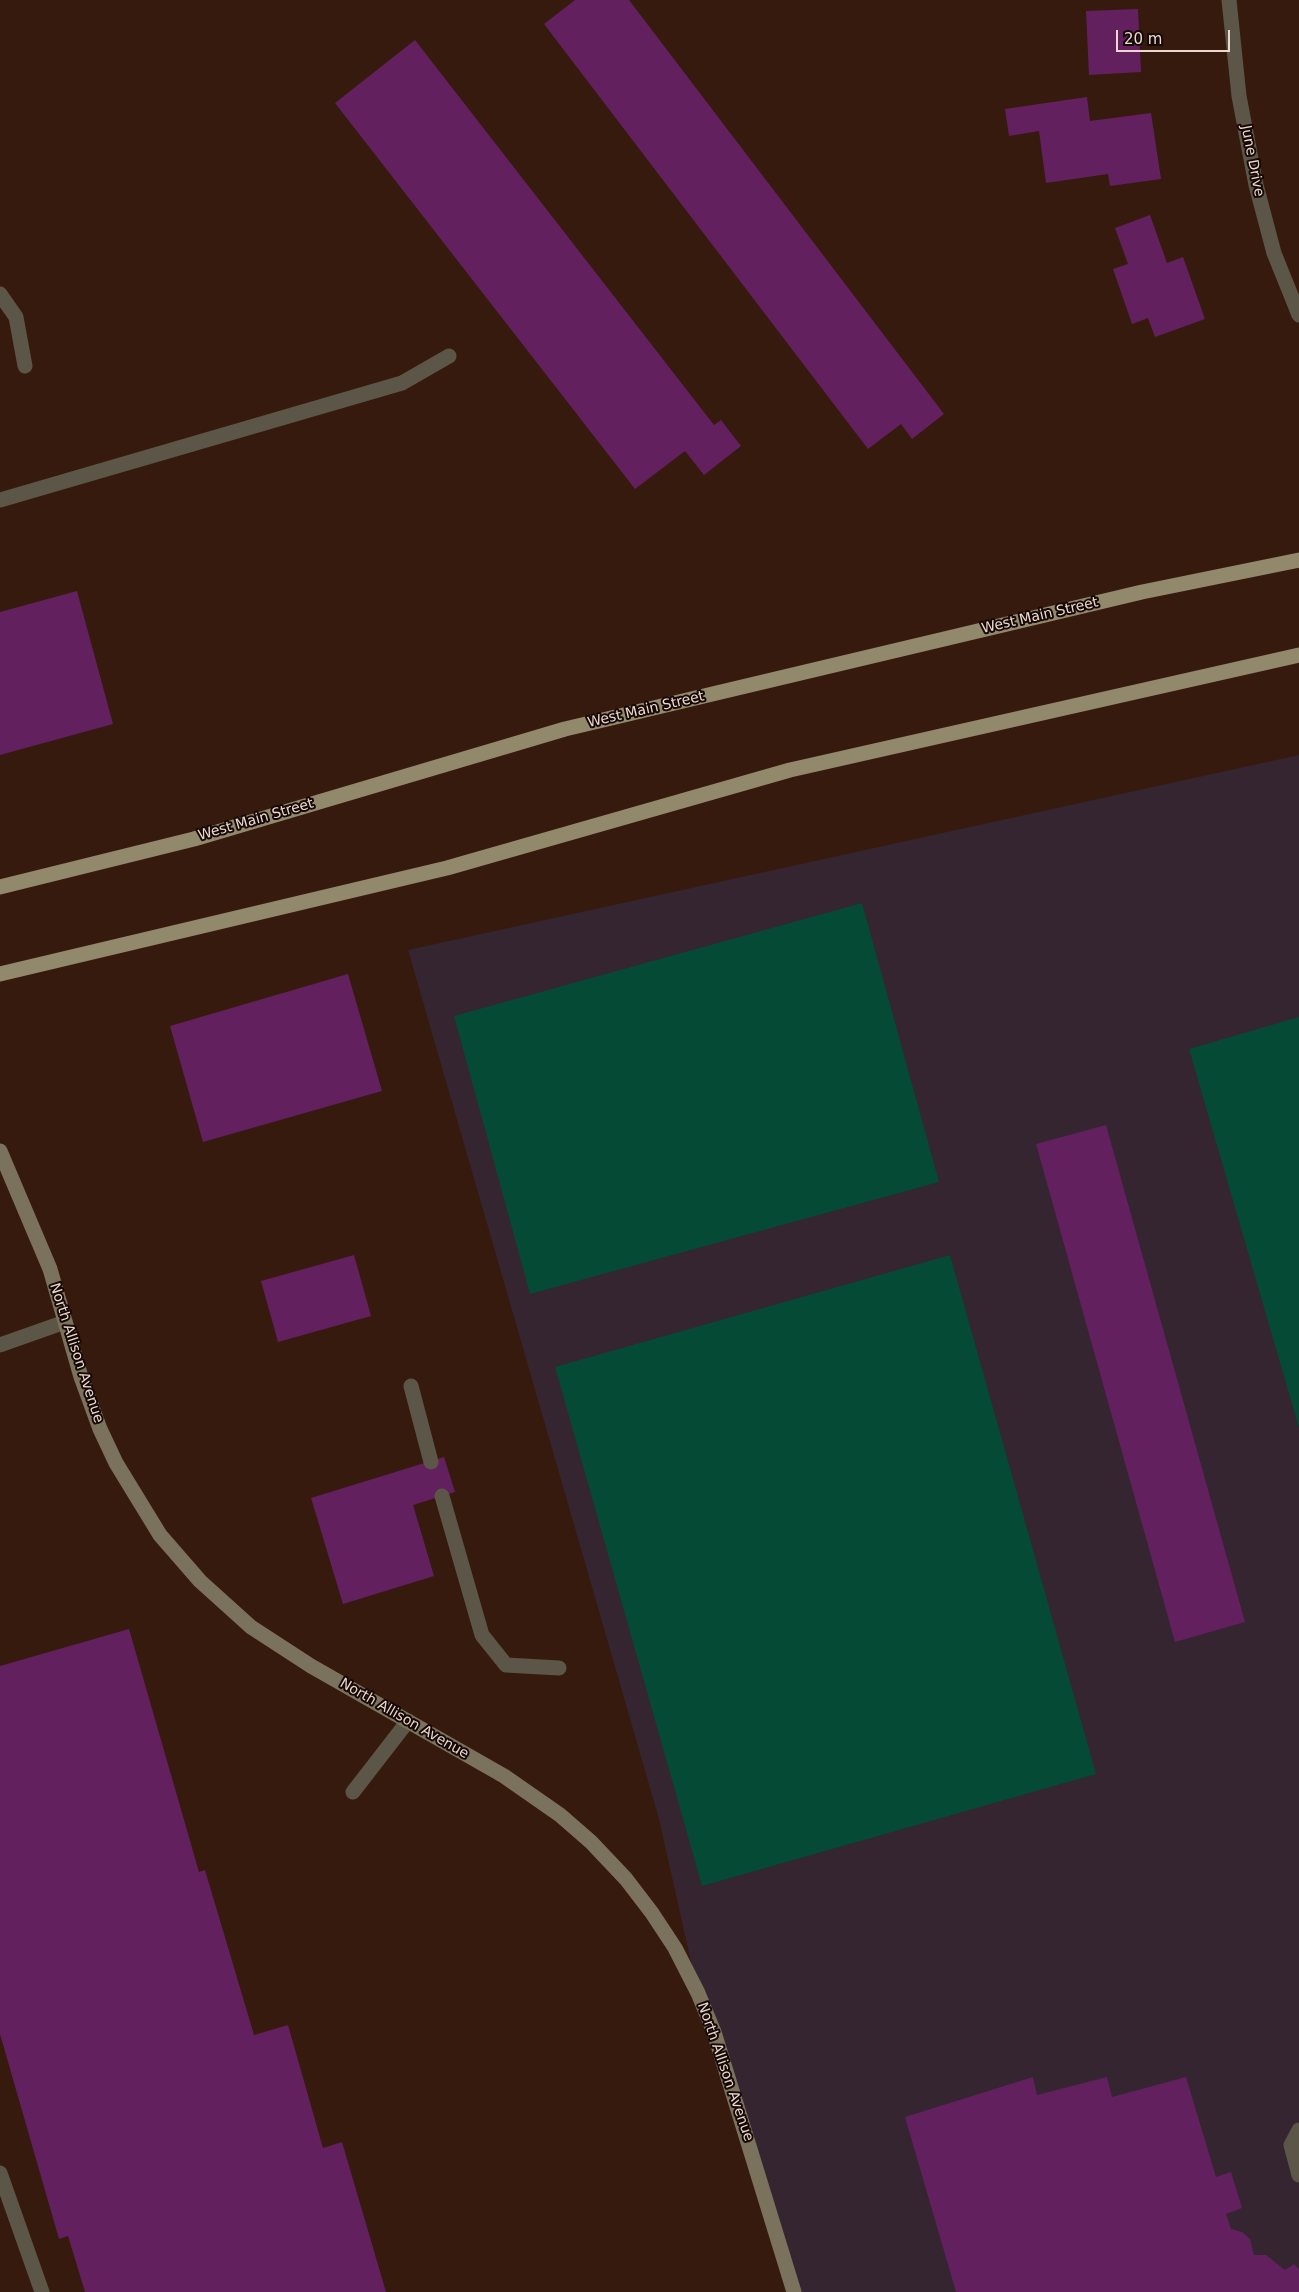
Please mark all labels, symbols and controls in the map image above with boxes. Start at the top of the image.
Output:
scale bar [1119,20,1233,52]
text: 20 m [1124,30,1162,48]
street label: June Drive [1237,124,1267,198]
street label: West Main Street [980,594,1100,638]
street label: West Main Street [586,688,706,732]
street label: West Main Street [196,795,316,845]
street label: North Allison Avenue [45,1281,107,1425]
street label: North Allison Avenue [337,1675,471,1763]
street label: North Allison Avenue [693,2000,757,2144]

